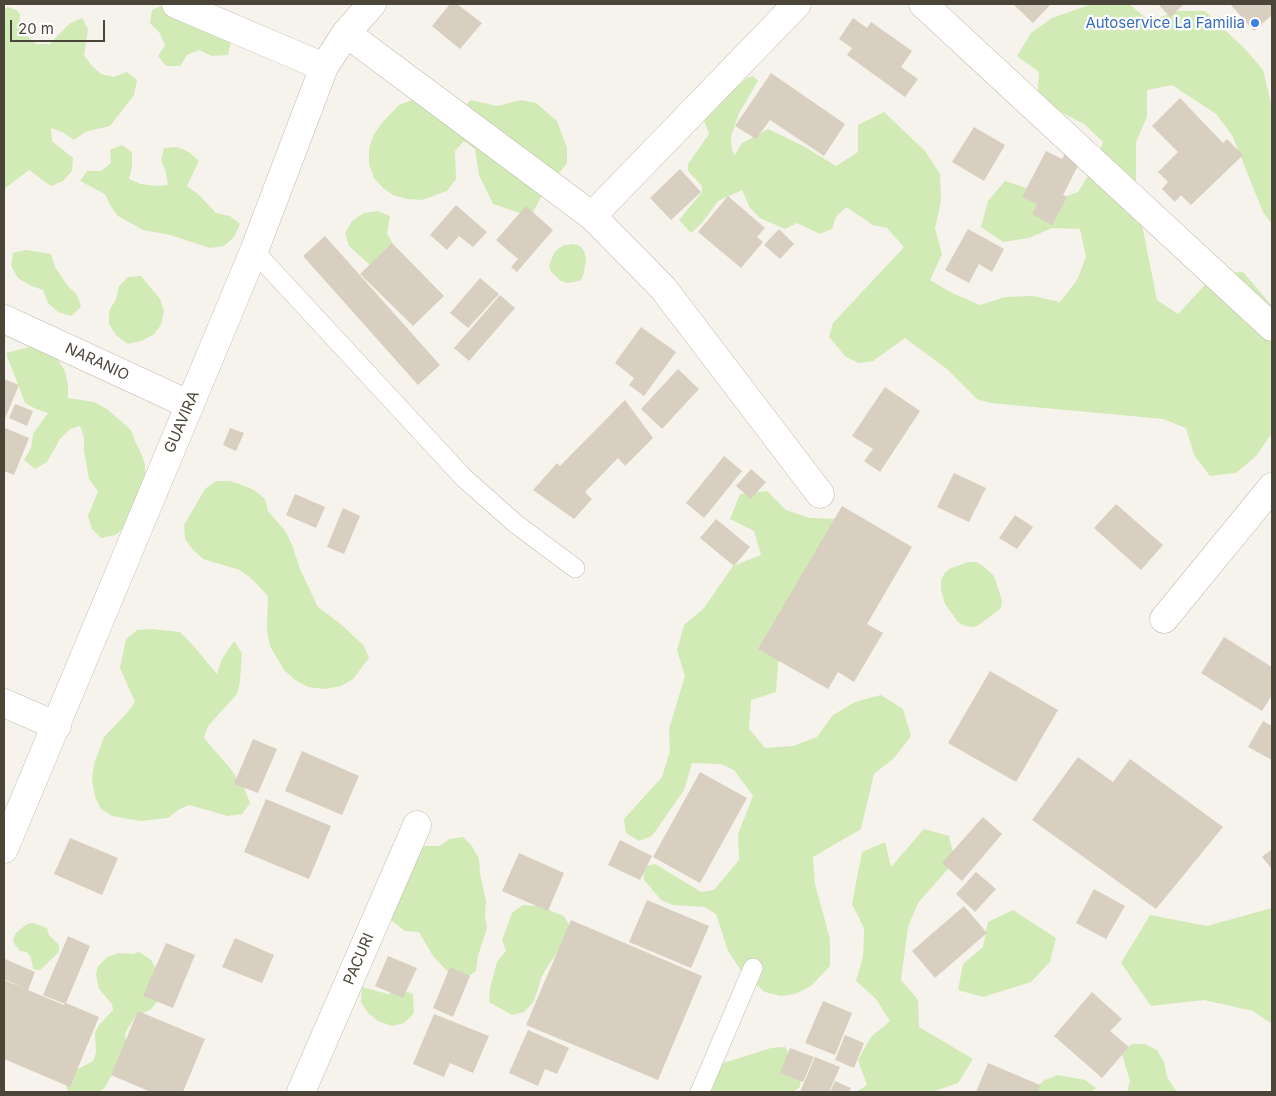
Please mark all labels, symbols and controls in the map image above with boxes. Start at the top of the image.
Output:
scale bar [12,10,108,42]
place label: Autoservice La Familia [1085,14,1245,32]
marker: Autoservice La Familia [1249,17,1261,29]
text: 20 m [18,19,54,38]
street label: NARANIO [62,339,132,385]
street label: GUAVIRA [161,388,203,456]
street label: PACURI [340,931,378,987]

